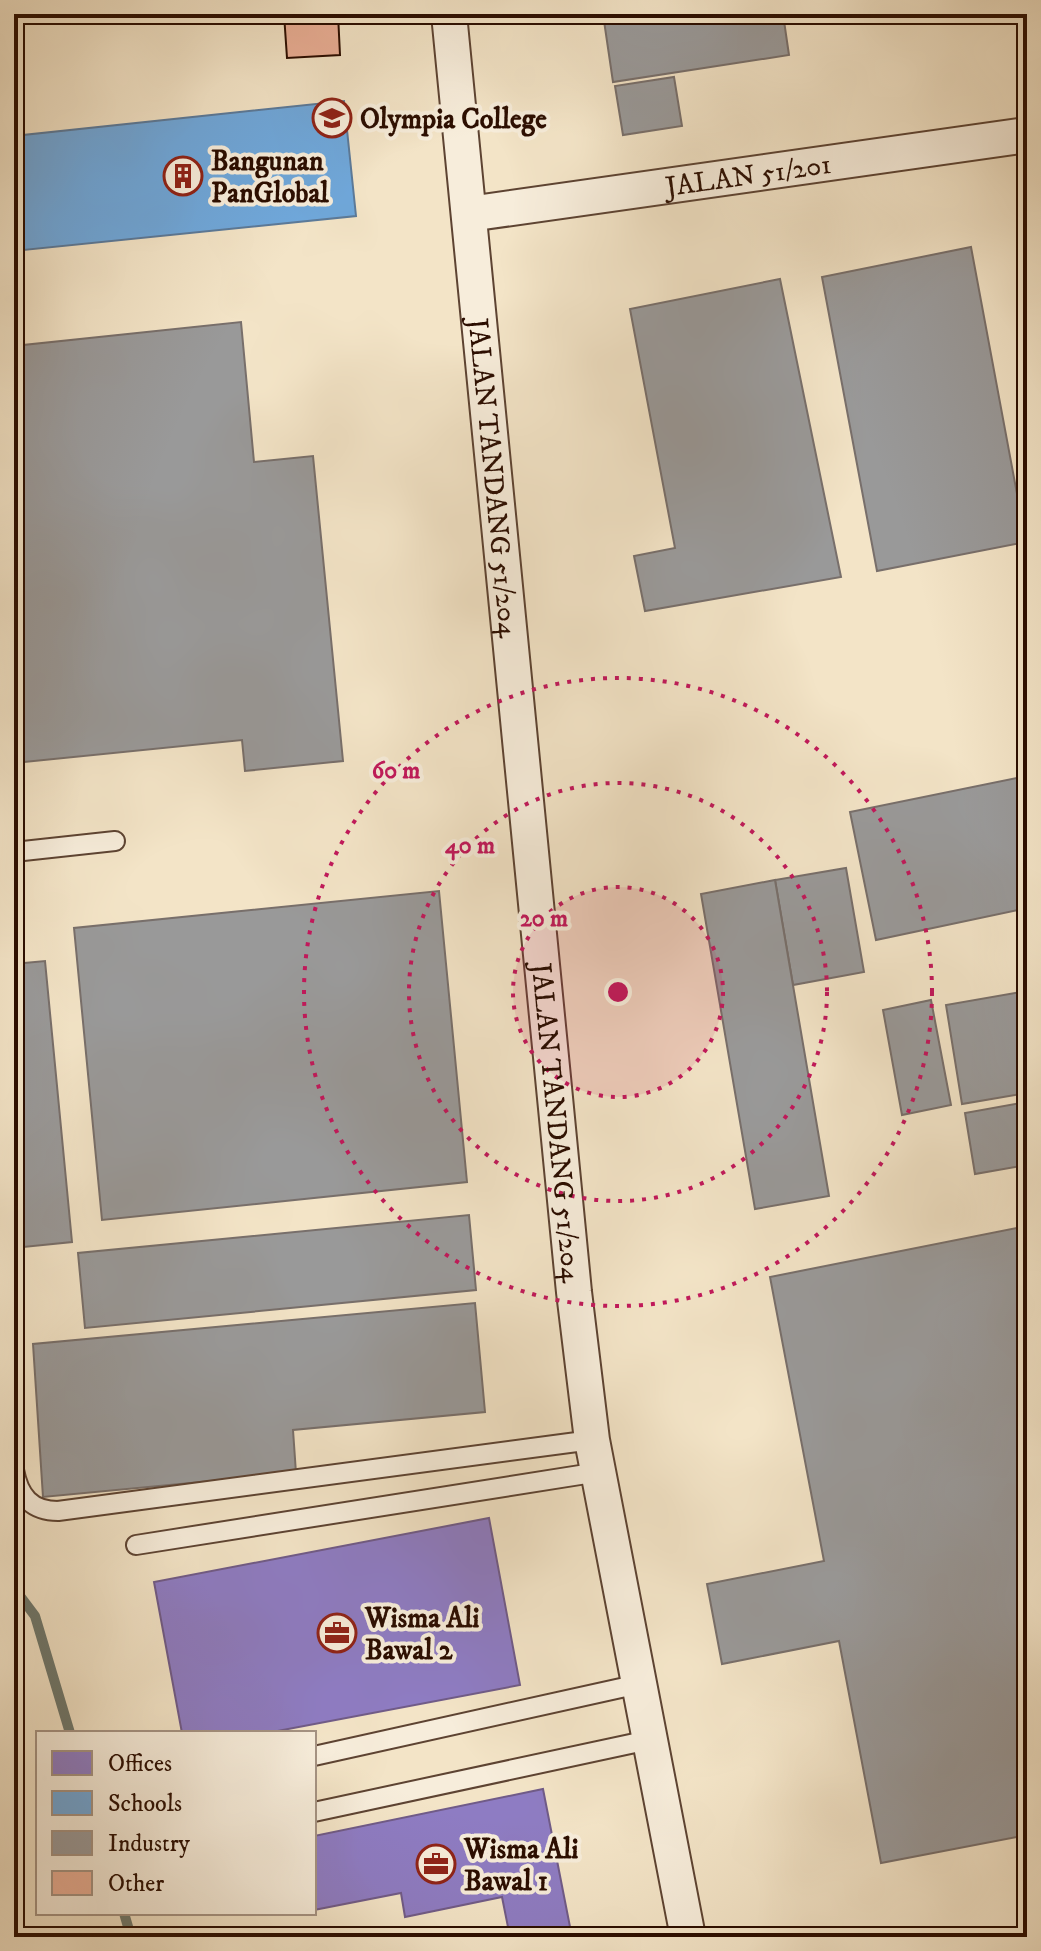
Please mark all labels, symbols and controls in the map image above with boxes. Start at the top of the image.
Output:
school or university icon: Olympia College [311,97,353,139]
place label: Olympia College [360,102,547,137]
place label: Bangunan PanGlobal [211,144,329,211]
street label: JALAN 51/201 [660,147,834,205]
building icon: Bangunan PanGlobal [162,155,204,197]
street label: JALAN TANDANG 51/204 [460,314,526,640]
text: 60 m [372,756,420,786]
text: 40 m [445,831,495,861]
text: 20 m [520,904,568,934]
street label: JALAN TANDANG 51/204 [523,959,589,1285]
centre of rings [604,978,632,1006]
place label: Wisma Ali Bawal 2 [364,1601,480,1668]
office icon: Wisma Ali Bawal 2 [316,1612,358,1654]
legend [36,1731,316,1915]
text: Offices [108,1749,172,1779]
text: Schools [108,1789,182,1819]
text: Industry [108,1829,191,1859]
place label: Wisma Ali Bawal 1 [463,1832,579,1899]
office icon: Wisma Ali Bawal 1 [415,1843,457,1885]
text: Other [108,1869,164,1899]

